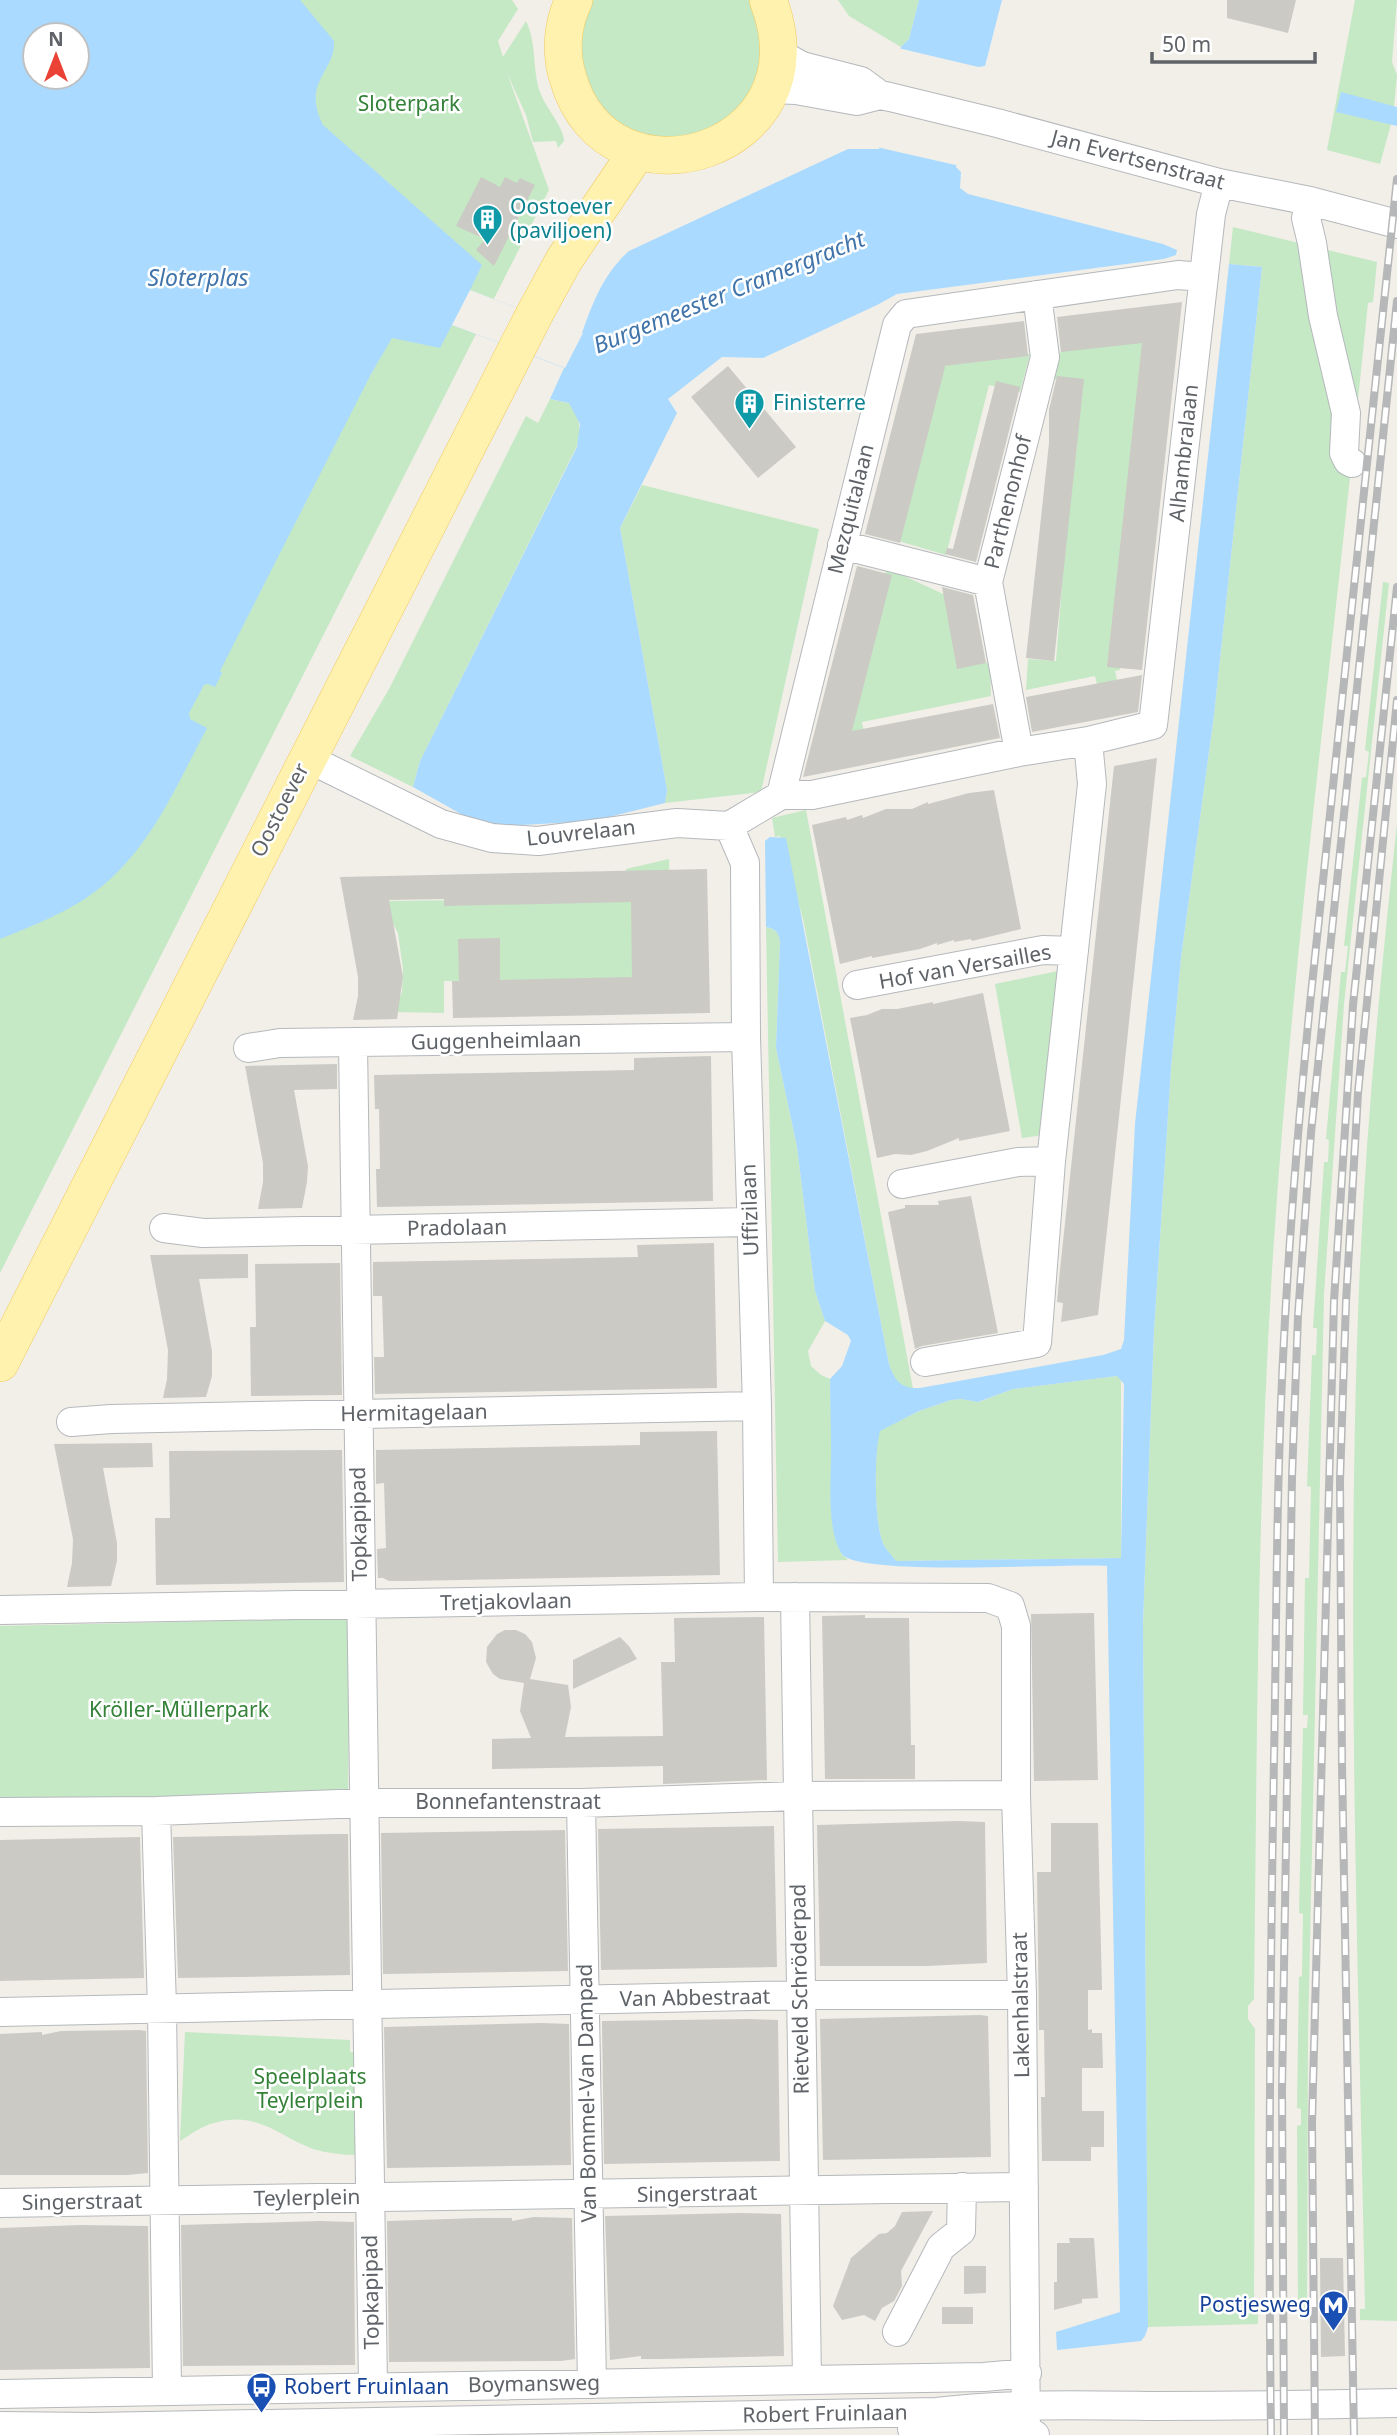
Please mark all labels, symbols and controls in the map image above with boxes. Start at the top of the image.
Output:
north arrow [21,21,91,91]
scale bar [1152,21,1315,65]
text: N [48,26,64,52]
text: 50 m [1162,30,1211,58]
park label: Sloterpark [358,89,461,117]
street label: Jan Evertsenstraat [1047,122,1228,196]
place label: Oostoever (paviljoen) [510,192,612,244]
building icon: Oostoever (paviljoen) [470,202,504,246]
water label: Burgemeester Cramergracht [588,221,870,360]
water label: Sloterplas [147,261,249,293]
street label: Alhambralaan [1162,383,1204,523]
building icon: Finisterre [733,386,767,430]
place label: Finisterre [773,388,866,416]
street label: Parthenonhof [977,430,1038,572]
street label: Mezquitalaan [820,441,880,577]
street label: Oostoever [243,757,315,861]
street label: Louvrelaan [525,812,637,852]
street label: Hof van Versailles [876,937,1053,995]
street label: Guggenheimlaan [410,1025,582,1055]
street label: Uffizilaan [733,1163,765,1257]
street label: Pradolaan [407,1212,507,1242]
street label: Hermitagelaan [340,1397,488,1427]
street label: Topkapipad [343,1466,373,1582]
street label: Tretjakovlaan [440,1586,572,1616]
park label: Kröller-Müllerpark [89,1695,270,1723]
street label: Bonnefantenstraat [415,1787,601,1815]
street label: Rietveld Schröderpad [783,1883,815,2095]
street label: Lakenhalstraat [1005,1931,1035,2078]
street label: Van Bommel-Van Dampad [570,1963,602,2223]
street label: Van Abbestraat [619,1982,771,2012]
park label: Speelplaats Teylerplein [253,2062,367,2114]
street label: Singerstraat [637,2178,758,2208]
street label: Teylerplein [253,2182,361,2212]
street label: Singerstraat [22,2186,143,2216]
street label: Topkapipad [355,2234,385,2350]
metro station icon: Postjesweg [1317,2288,1351,2332]
place label: Postjesweg [1199,2290,1311,2318]
street label: Boymansweg [468,2368,600,2398]
bus stop icon: Robert Fruinlaan [244,2370,278,2414]
place label: Robert Fruinlaan [284,2372,449,2400]
street label: Robert Fruinlaan [742,2398,908,2428]

